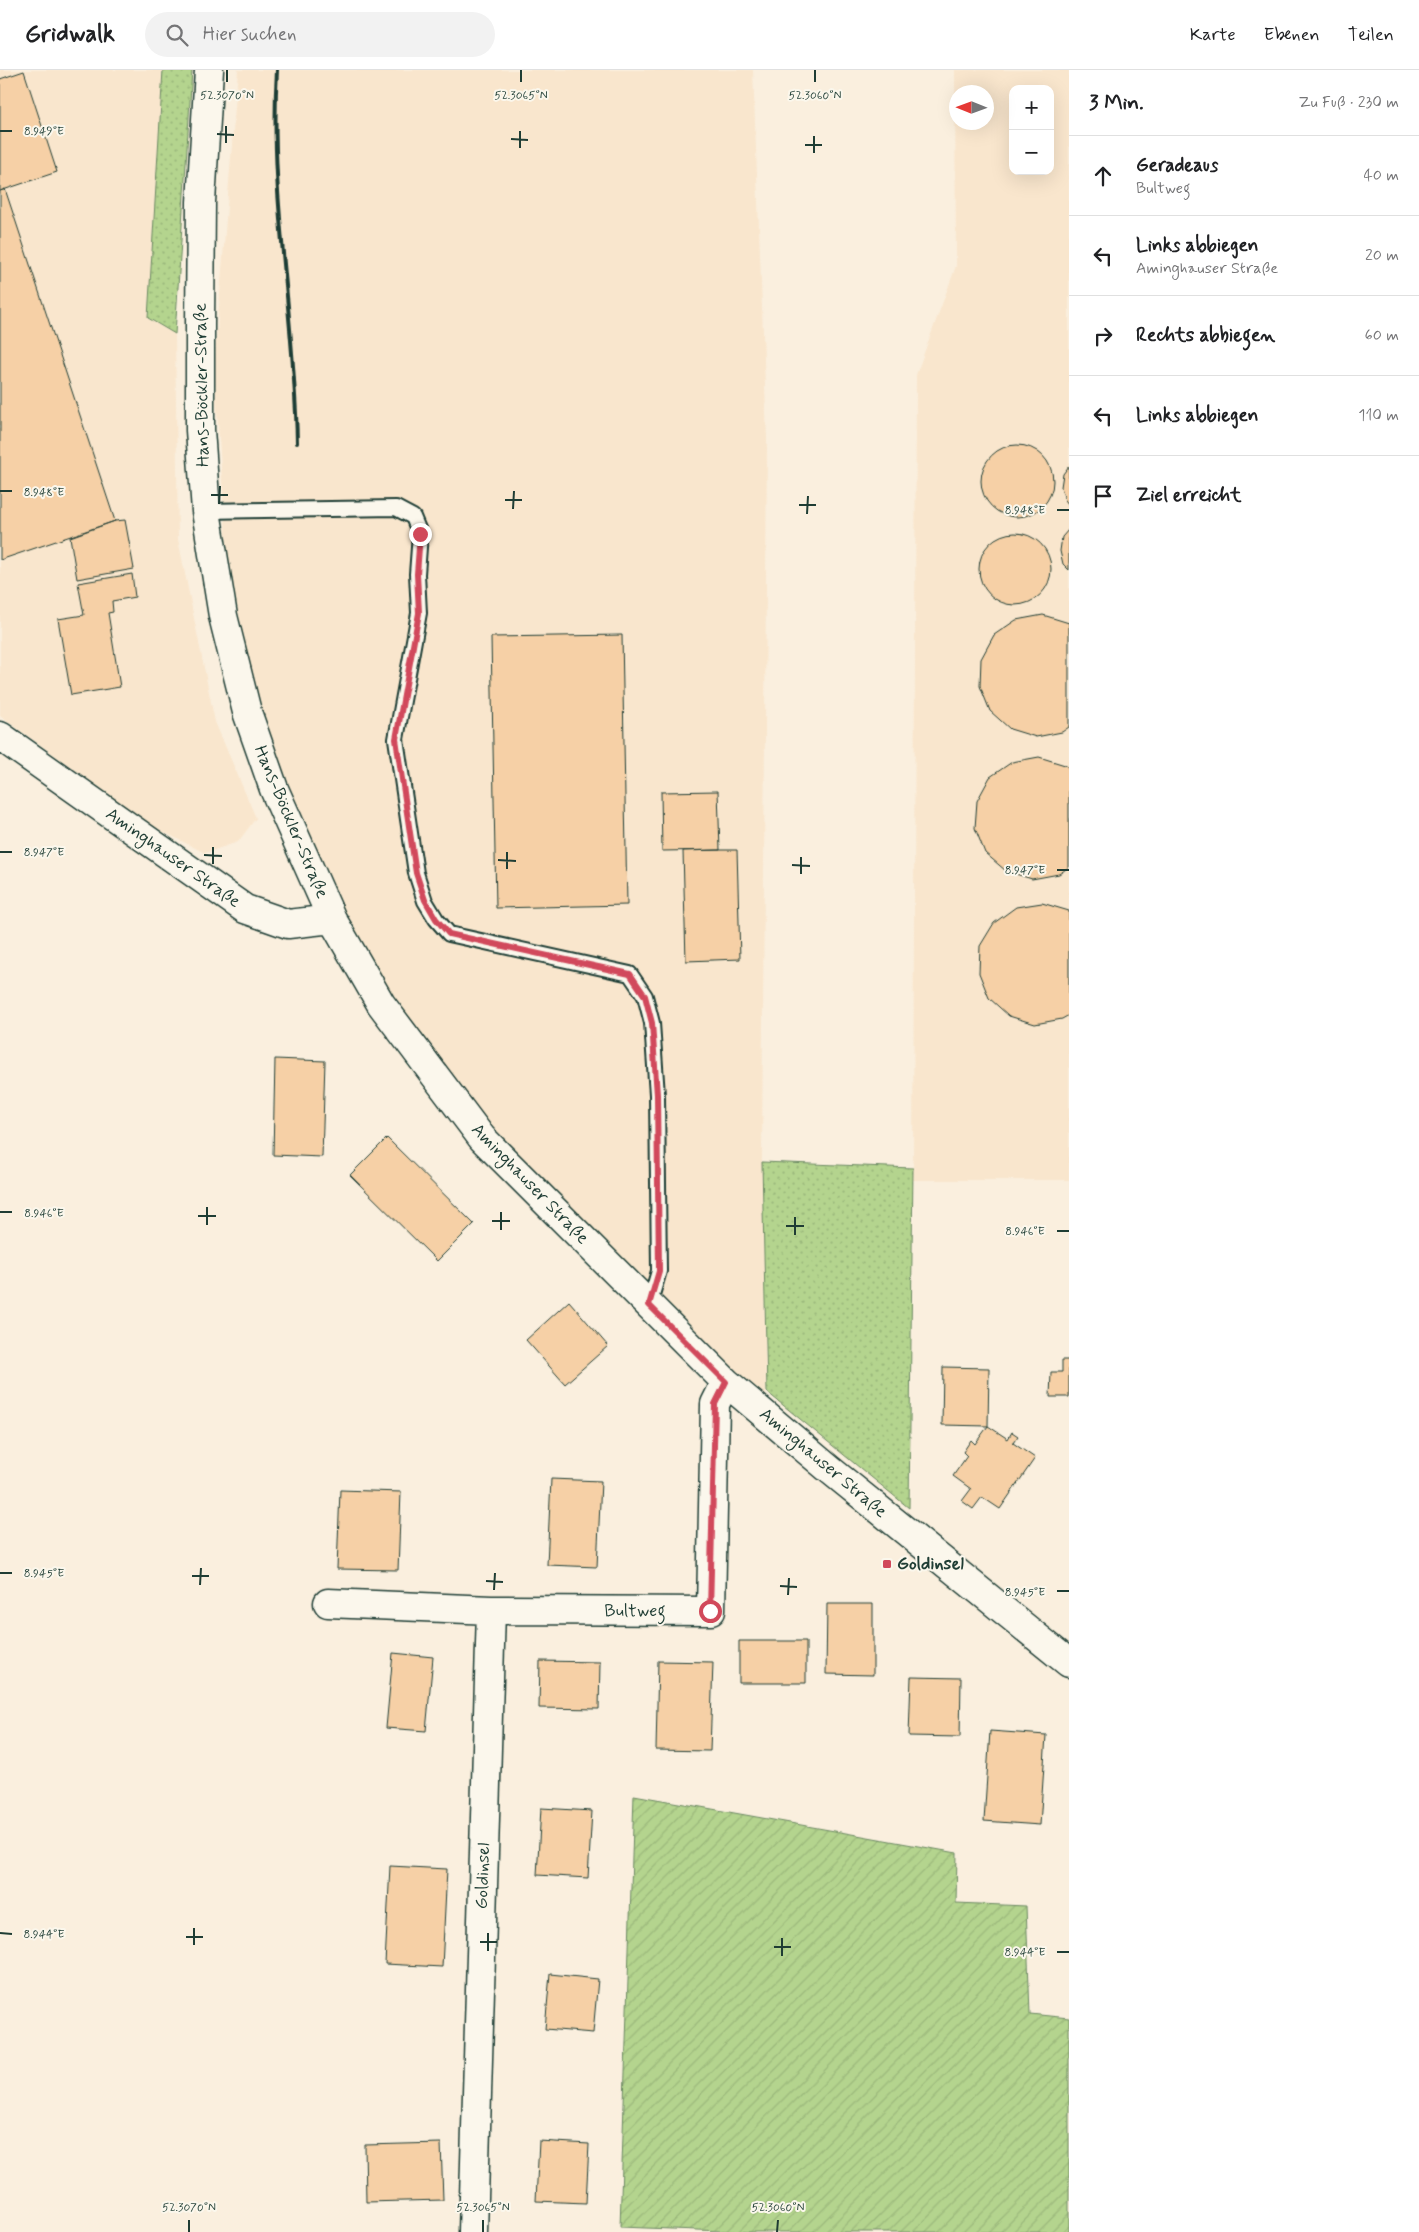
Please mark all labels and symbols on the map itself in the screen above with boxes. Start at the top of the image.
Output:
north arrow [949,85,994,130]
text: 52.3070°N [200,88,254,104]
text: 52.3065°N [494,88,548,104]
text: 52.3060°N [788,88,842,104]
text: 8.949°E [24,124,64,140]
street label: Hans-Böckler-Straße [189,303,215,467]
text: 8.948°E [24,485,64,501]
text: 8.948°E [1005,503,1045,519]
route end [409,523,432,546]
street label: Hans-Böckler-Straße [248,742,334,902]
street label: Aminghauser Straße [100,802,245,915]
text: 8.947°E [24,845,64,861]
text: 8.947°E [1005,863,1045,879]
street label: Aminghauser Straße [465,1118,594,1251]
text: 8.946°E [24,1206,64,1222]
text: 8.946°E [1005,1224,1045,1240]
street label: Aminghauser Straße [753,1402,892,1524]
place label: Goldinsel [897,1552,964,1576]
marker: Goldinsel [881,1558,893,1570]
text: 8.945°E [24,1566,64,1582]
text: 8.945°E [1005,1585,1045,1601]
street label: Bultweg [604,1599,666,1625]
route start [699,1600,722,1623]
street label: Goldinsel [470,1842,496,1910]
text: 8.944°E [24,1927,64,1943]
text: 8.944°E [1005,1945,1045,1961]
text: 52.3070°N [162,2200,216,2216]
text: 52.3065°N [456,2200,510,2216]
text: 52.3060°N [751,2200,805,2216]

